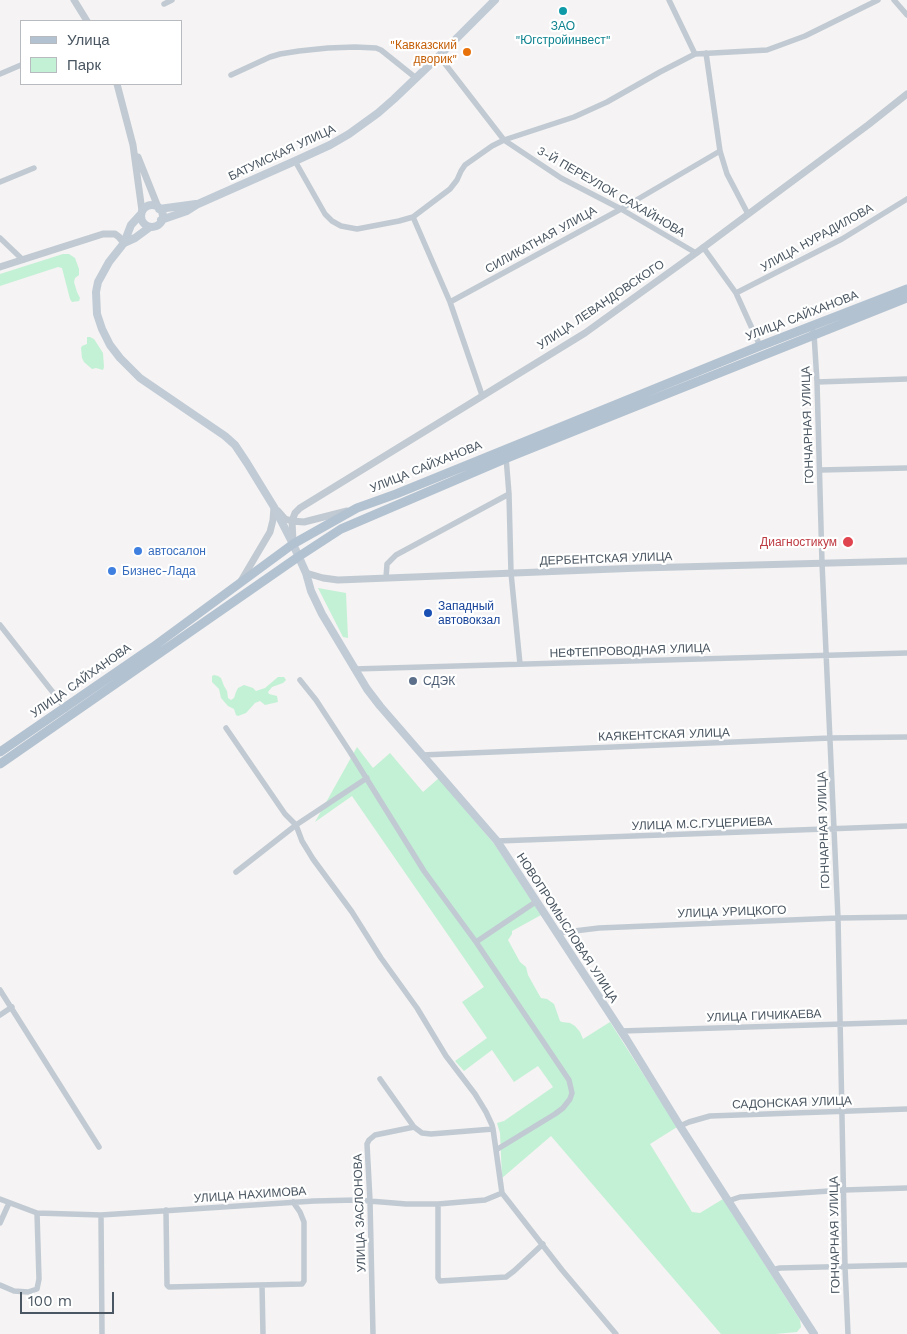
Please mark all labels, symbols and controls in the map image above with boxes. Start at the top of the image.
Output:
marker: ЗАО "Югстройинвест" [557,5,569,17]
place label: ЗАО "Югстройинвест" [515,19,611,47]
legend [20,20,182,85]
text: Улица [67,31,110,49]
place label: "Кавказский дворик" [390,38,457,66]
marker: "Кавказский дворик" [461,46,473,58]
text: Парк [67,56,101,74]
street label: БАТУМСКАЯ УЛИЦА [226,122,338,184]
street label: 3-Й ПЕРЕУЛОК САХАЙНОВА [534,144,688,240]
street label: УЛИЦА НУРАДИЛОВА [758,201,876,275]
street label: СИЛИКАТНАЯ УЛИЦА [483,203,599,277]
street label: УЛИЦА ЛЕВАНДОВСКОГО [535,257,667,353]
street label: УЛИЦА САЙХАНОВА [744,288,860,344]
street label: ГОНЧАРНАЯ УЛИЦА [799,366,817,484]
street label: УЛИЦА САЙХАНОВА [368,438,484,496]
place label: Диагностикум [760,535,837,549]
marker: Диагностикум [841,535,855,549]
place label: автосалон [148,544,206,558]
marker: автосалон [132,545,144,557]
street label: ДЕРБЕНТСКАЯ УЛИЦА [539,549,673,569]
place label: Бизнес-Лада [122,564,196,578]
marker: Бизнес-Лада [106,565,118,577]
place label: Западный автовокзал [438,599,500,627]
marker: Западный автовокзал [422,607,434,619]
street label: УЛИЦА САЙХАНОВА [28,641,134,721]
street label: НЕФТЕПРОВОДНАЯ УЛИЦА [549,641,711,661]
place label: СДЭК [423,674,455,688]
marker: СДЭК [407,675,419,687]
street label: КАЯКЕНТСКАЯ УЛИЦА [598,726,730,744]
street label: ГОНЧАРНАЯ УЛИЦА [815,771,833,889]
street label: УЛИЦА М.С.ГУЦЕРИЕВА [631,814,773,834]
street label: НОВОПРОМЫСЛОВАЯ УЛИЦА [513,850,621,1006]
street label: УЛИЦА УРИЦКОГО [677,903,787,921]
street label: УЛИЦА ГИЧИКАЕВА [706,1007,822,1025]
street label: САДОНСКАЯ УЛИЦА [732,1094,852,1112]
street label: УЛИЦА ЗАСЛОНОВА [351,1153,369,1273]
street label: ГОНЧАРНАЯ УЛИЦА [827,1176,843,1294]
street label: УЛИЦА НАХИМОВА [193,1184,307,1206]
scale bar [22,1282,116,1314]
text: 100 m [28,1292,72,1310]

